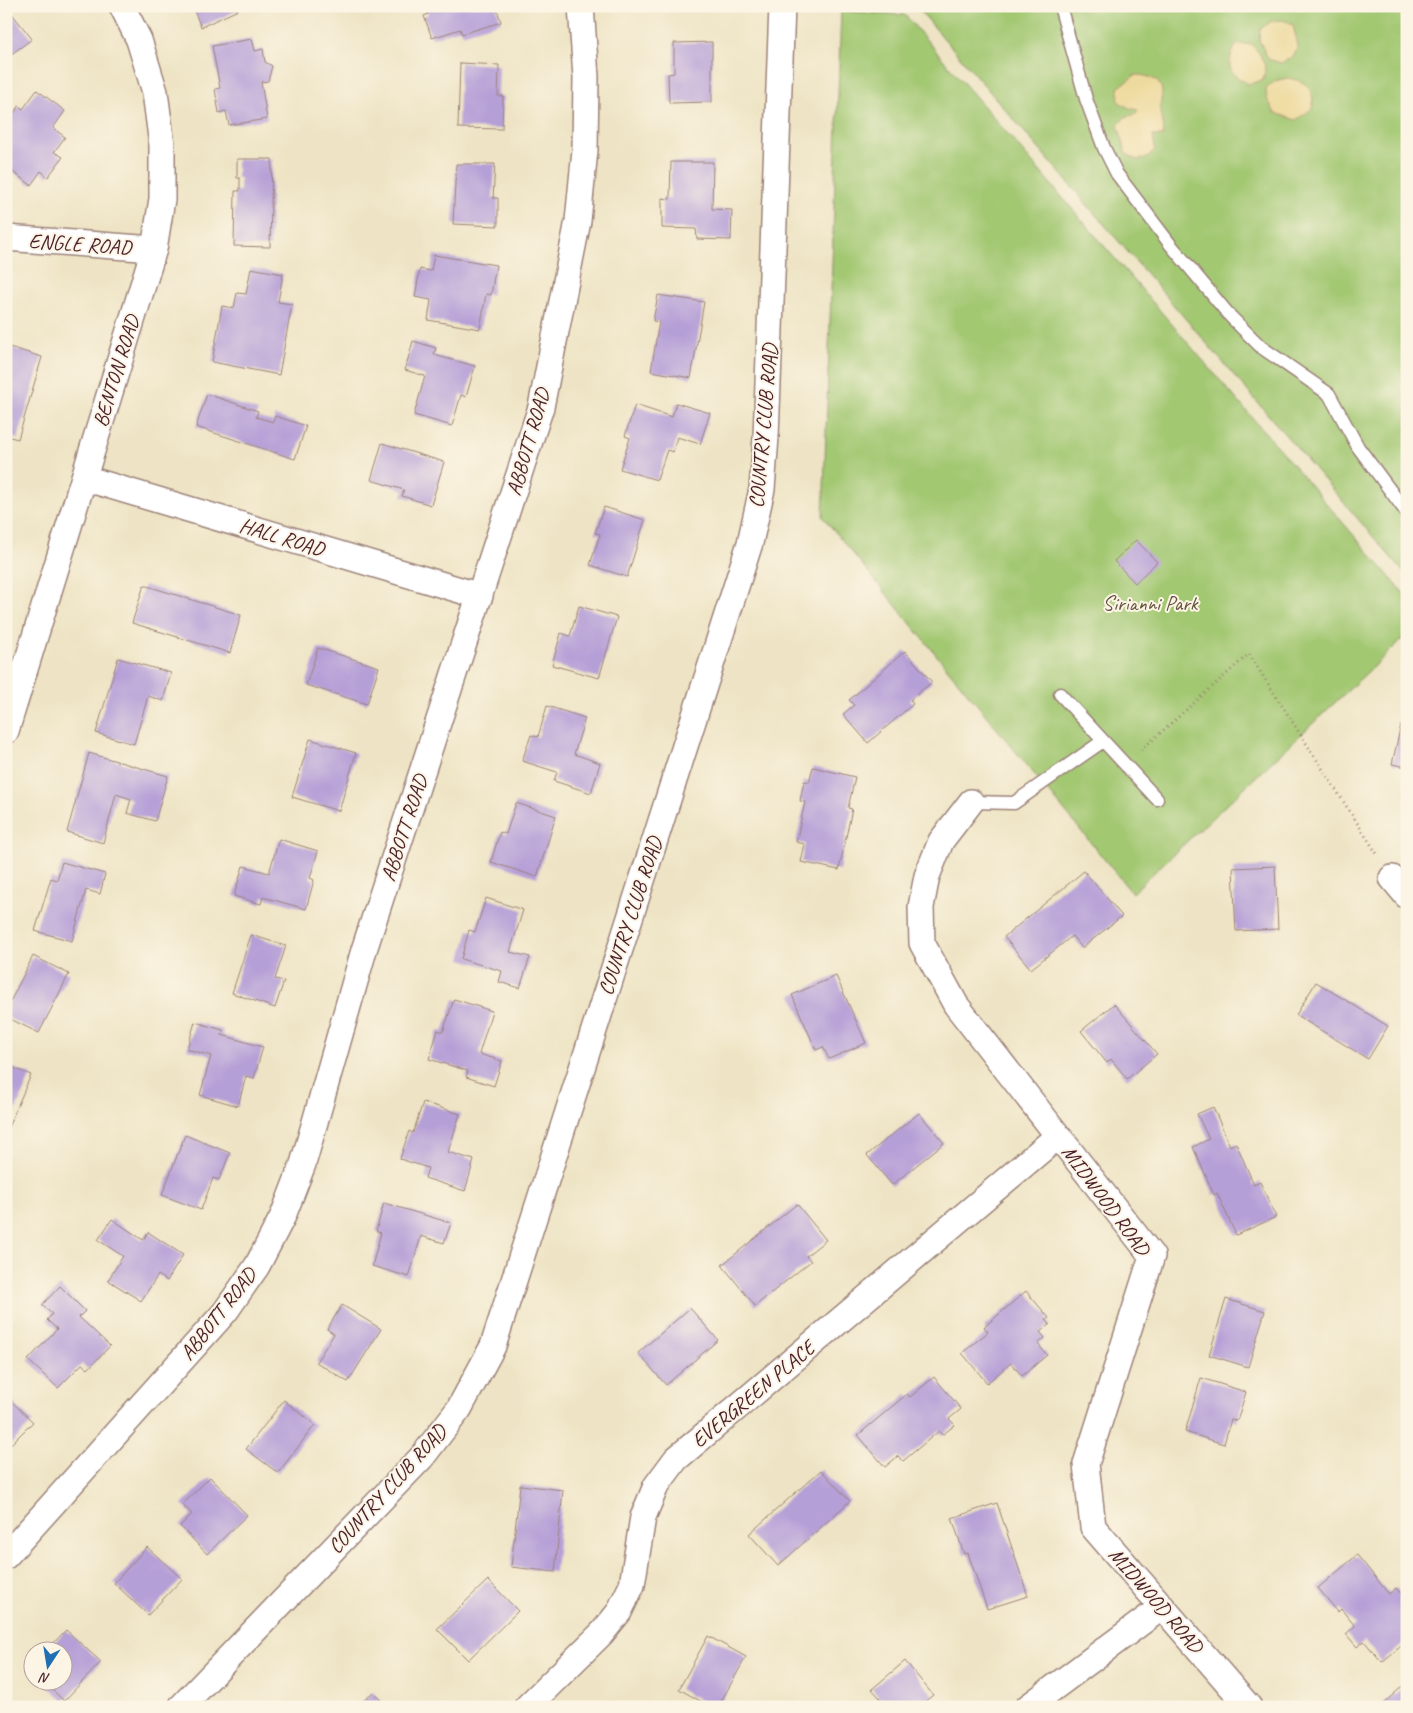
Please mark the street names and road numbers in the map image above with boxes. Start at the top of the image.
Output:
street label: ENGLE ROAD [28,227,134,261]
street label: BENTON ROAD [87,311,146,430]
street label: COUNTRY CLUB ROAD [743,341,783,509]
street label: ABBOTT ROAD [500,384,556,498]
street label: HALL ROAD [237,512,329,563]
street label: ABBOTT ROAD [375,770,434,884]
street label: COUNTRY CLUB ROAD [592,832,668,998]
street label: MIDWOOD ROAD [1056,1140,1157,1262]
street label: ABBOTT ROAD [174,1261,263,1365]
street label: EVERGREEN PLACE [686,1333,822,1453]
street label: COUNTRY CLUB ROAD [322,1418,453,1559]
street label: MIDWOOD ROAD [1103,1542,1210,1659]

